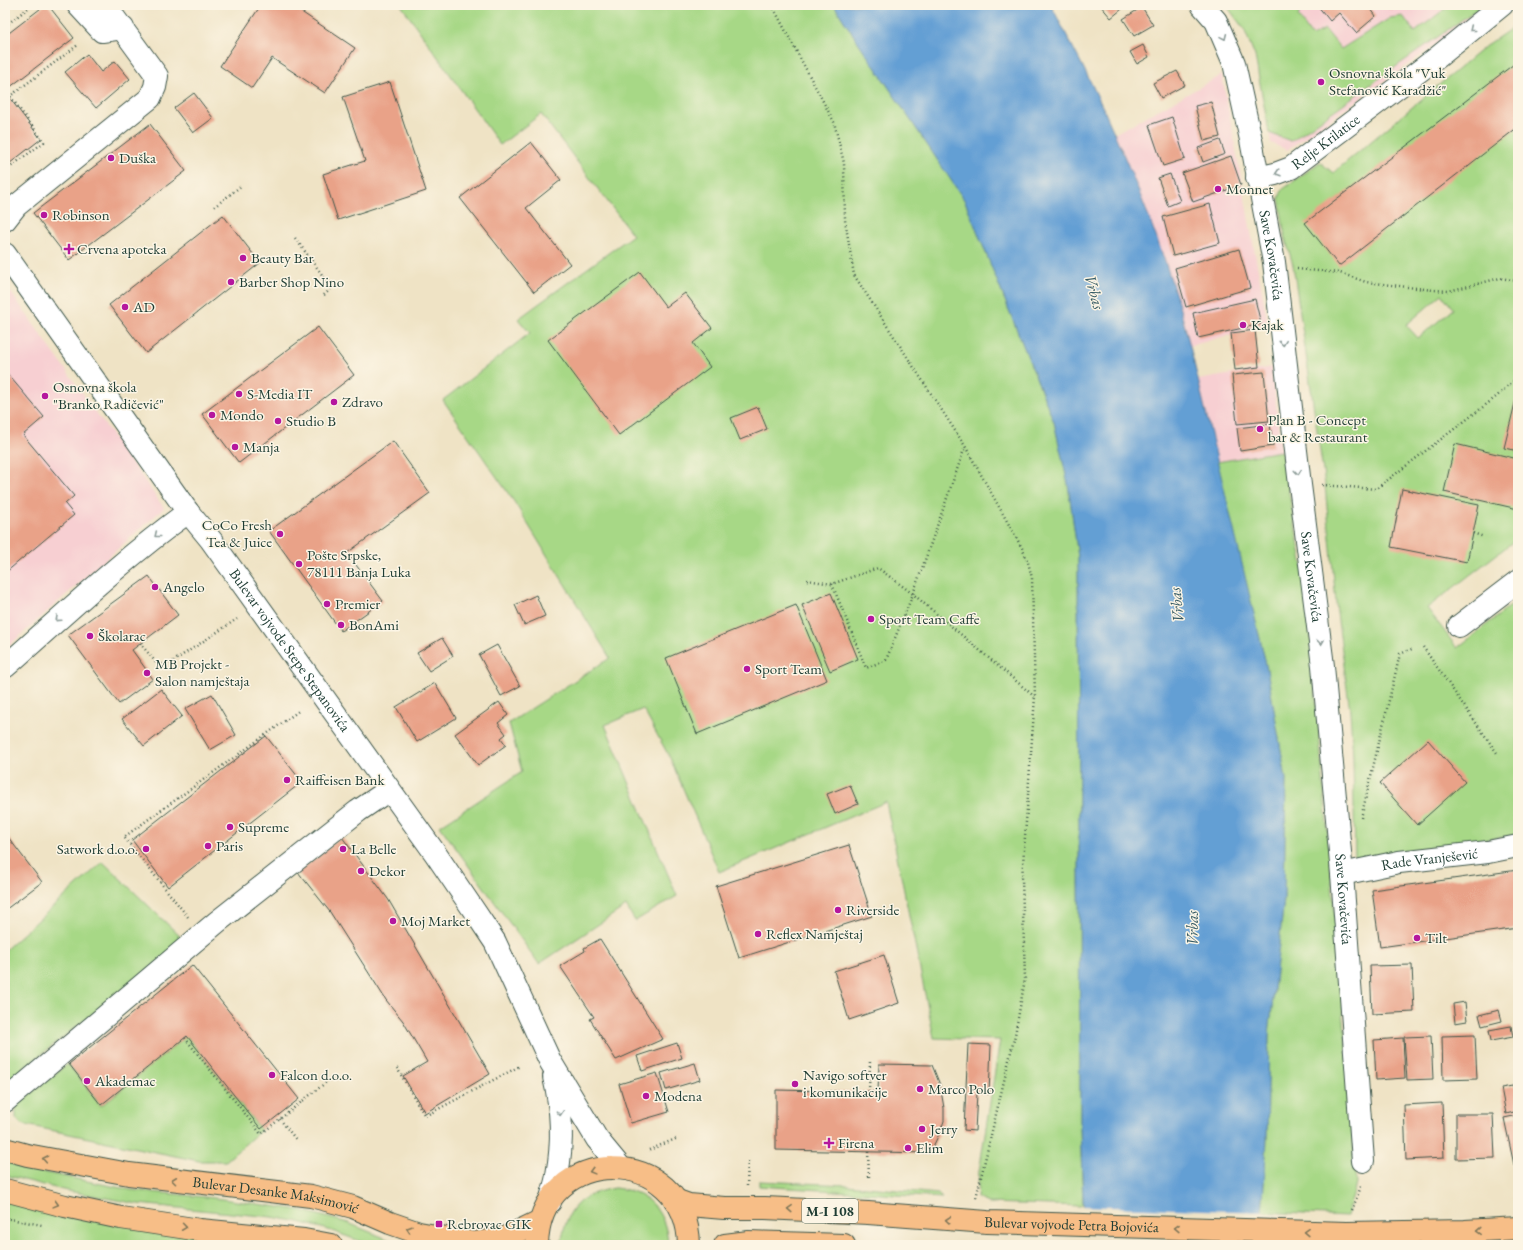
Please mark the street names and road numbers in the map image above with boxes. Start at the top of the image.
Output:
street label: Relje Krilatice [1287,109,1364,173]
street label: Save Kovačevića [1255,208,1288,302]
street label: Save Kovačevića [1297,530,1327,623]
street label: Bulevar vojvode Stepe Stepanovića [225,565,355,735]
street label: Rade Vranješević [1379,843,1479,874]
street label: Save Kovačevića [1331,853,1357,945]
street label: Bulevar Desanke Maksimović [192,1172,362,1218]
road number: M-I 108 [802,1199,858,1223]
street label: Bulevar vojvode Petra Bojovića [984,1212,1159,1236]

